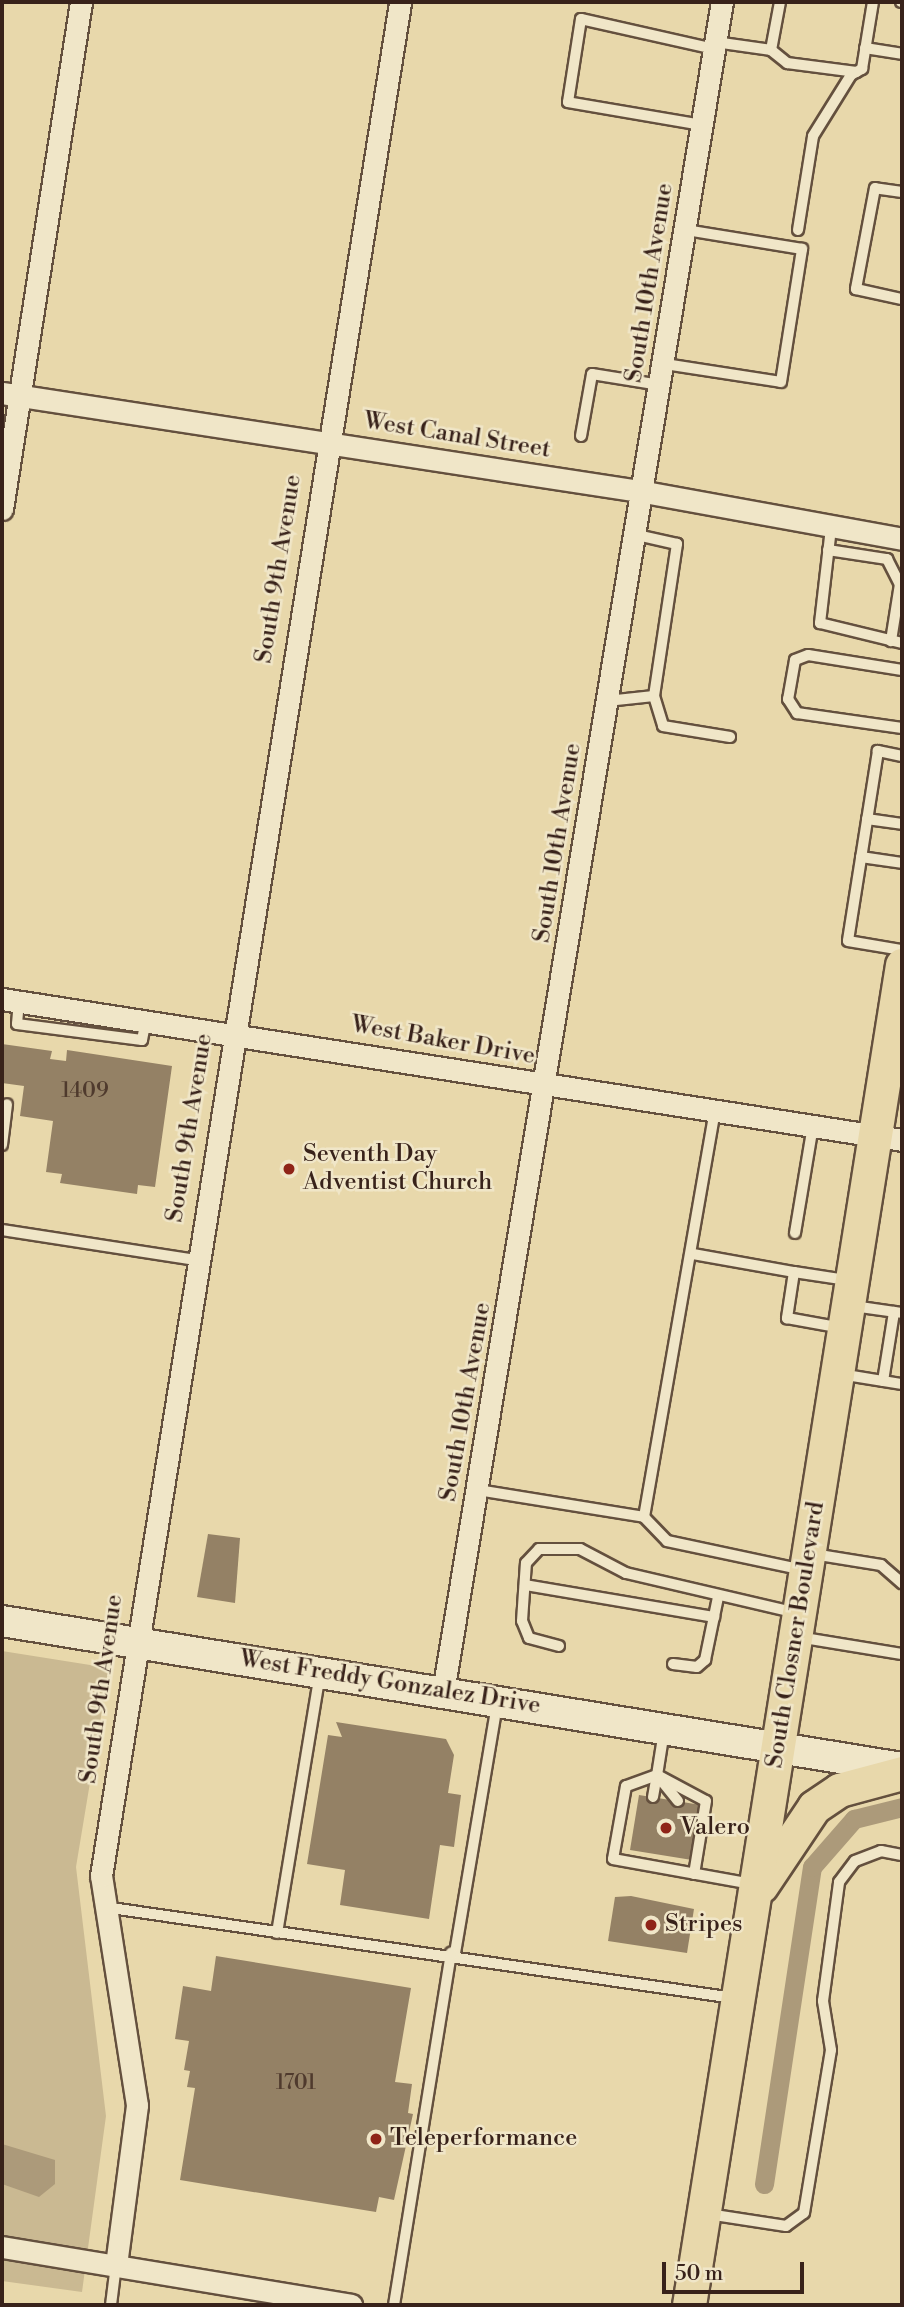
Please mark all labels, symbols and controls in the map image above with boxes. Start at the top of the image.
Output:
street label: South 10th Avenue [620,181,680,385]
street label: West Canal Street [362,407,552,465]
street label: South 9th Avenue [250,473,308,665]
street label: South 10th Avenue [528,741,588,945]
street label: West Baker Drive [349,1011,537,1071]
street label: South 9th Avenue [161,1032,219,1224]
house number: 1409 [61,1078,109,1104]
place label: Seventh Day Adventist Church [303,1141,492,1197]
marker: Seventh Day Adventist Church [281,1161,297,1177]
street label: South 10th Avenue [434,1300,498,1504]
street label: South Closner Boulevard [761,1500,831,1770]
street label: South 9th Avenue [74,1593,130,1785]
street label: West Freddy Gonzalez Drive [237,1645,543,1721]
place label: Valero [680,1814,750,1842]
marker: Valero [658,1820,674,1836]
place label: Stripes [665,1911,743,1939]
marker: Stripes [643,1917,659,1933]
house number: 1701 [276,2070,316,2096]
place label: Teleperformance [390,2125,577,2153]
marker: Teleperformance [368,2131,384,2147]
scale bar [666,2248,808,2292]
text: 50 m [675,2261,723,2287]

